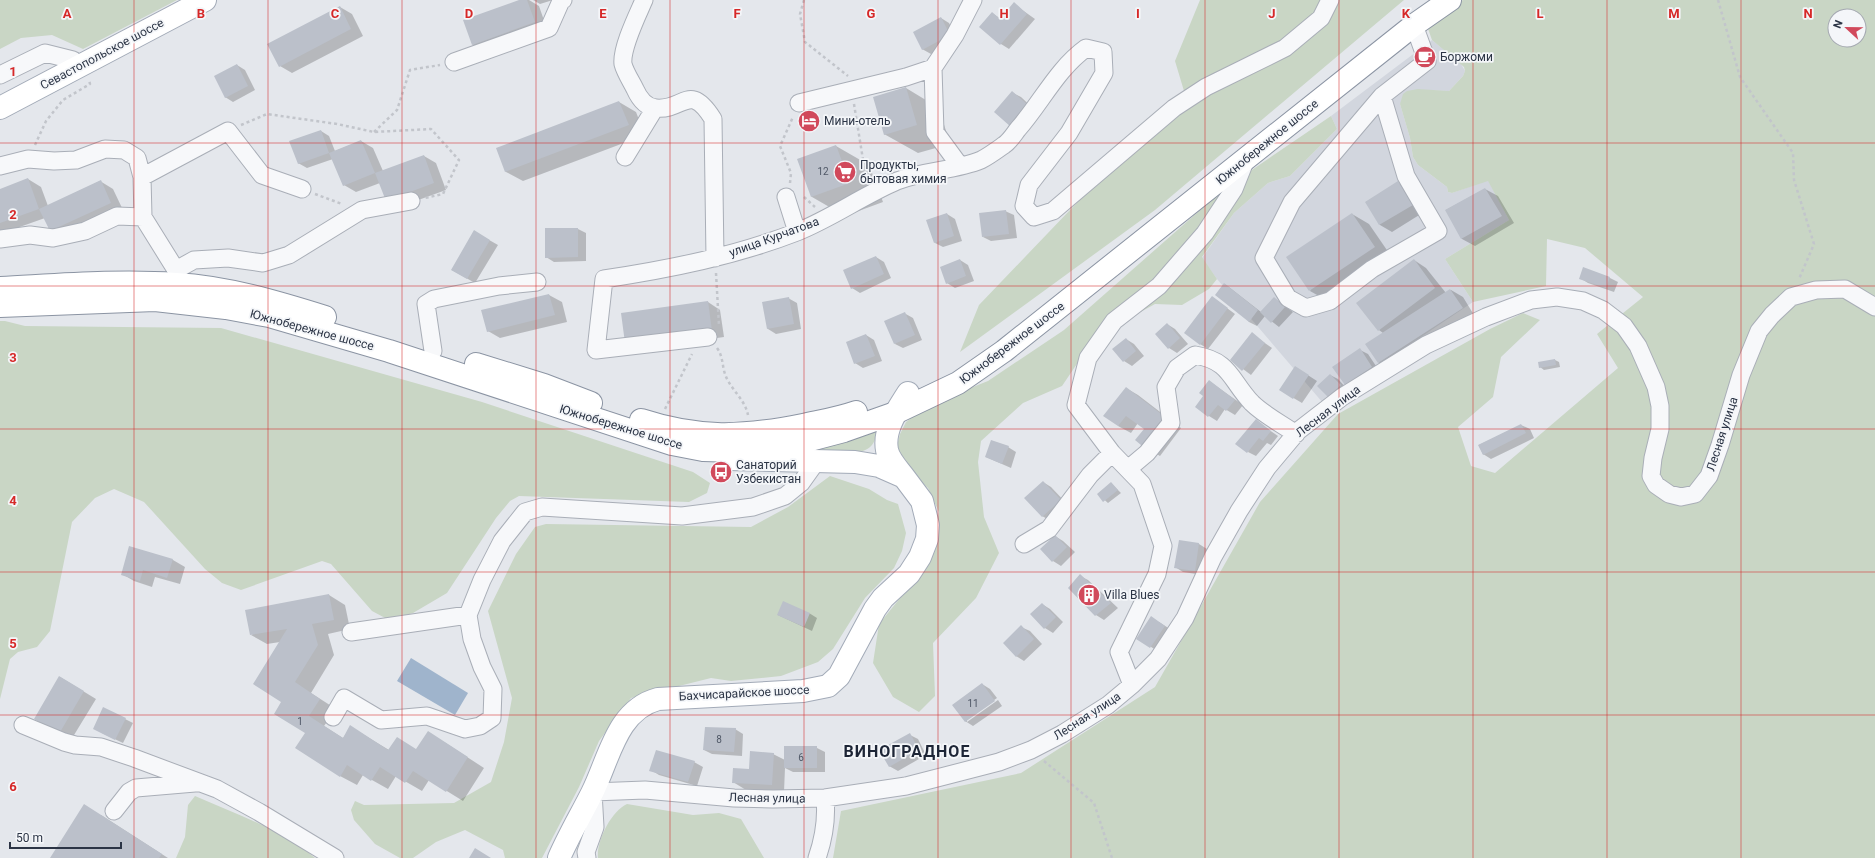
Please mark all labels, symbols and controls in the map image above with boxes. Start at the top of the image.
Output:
text: A [63,6,72,21]
text: B [197,6,205,21]
text: C [331,6,340,21]
text: D [465,6,473,21]
text: E [599,6,607,21]
text: F [733,6,741,21]
text: G [867,6,876,21]
text: H [999,6,1009,21]
text: I [1136,6,1140,21]
text: J [1268,6,1276,21]
text: K [1402,6,1411,21]
text: L [1536,6,1544,21]
text: M [1668,6,1680,21]
text: N [1803,6,1813,21]
north arrow [1827,8,1867,48]
street label: Севастопольское шоссе [38,16,166,92]
text: N [1831,18,1846,30]
cafe icon: Боржоми [1412,44,1438,70]
place label: Боржоми [1440,50,1493,64]
text: 1 [9,64,17,79]
street label: Южнобережное шоссе [1213,96,1321,188]
hotel icon: Мини-отель [796,108,822,134]
place label: Мини-отель [824,114,890,128]
place label: Продукты, бытовая химия [860,158,947,186]
supermarket icon: Продукты, бытовая химия [832,159,858,185]
house number: 12 [817,166,829,177]
text: 2 [9,207,17,222]
street label: улица Курчатова [727,214,821,260]
street label: Южнобережное шоссе [957,299,1067,387]
street label: Южнобережное шоссе [249,307,375,353]
text: 3 [9,350,17,365]
street label: Лесная улица [1293,382,1363,440]
street label: Лесная улица [1703,395,1741,473]
street label: Южнобережное шоссе [558,402,684,452]
place label: Санаторий Узбекистан [736,458,801,486]
bus stop icon: Санаторий Узбекистан [708,459,734,485]
text: 4 [9,493,17,508]
building icon: Villa Blues [1076,582,1102,608]
place label: Villa Blues [1104,588,1159,602]
text: 5 [9,636,17,651]
street label: Бахчисарайское шоссе [678,683,810,703]
street label: Лесная улица [1051,689,1123,743]
house number: 11 [967,698,979,709]
house number: 1 [297,716,303,727]
house number: 8 [716,734,722,745]
district label: ВИНОГРАДНОЕ [844,742,970,761]
house number: 6 [798,752,804,763]
text: 6 [9,779,17,794]
street label: Лесная улица [728,790,806,806]
scale bar [10,824,121,850]
text: 50 m [16,831,43,845]

